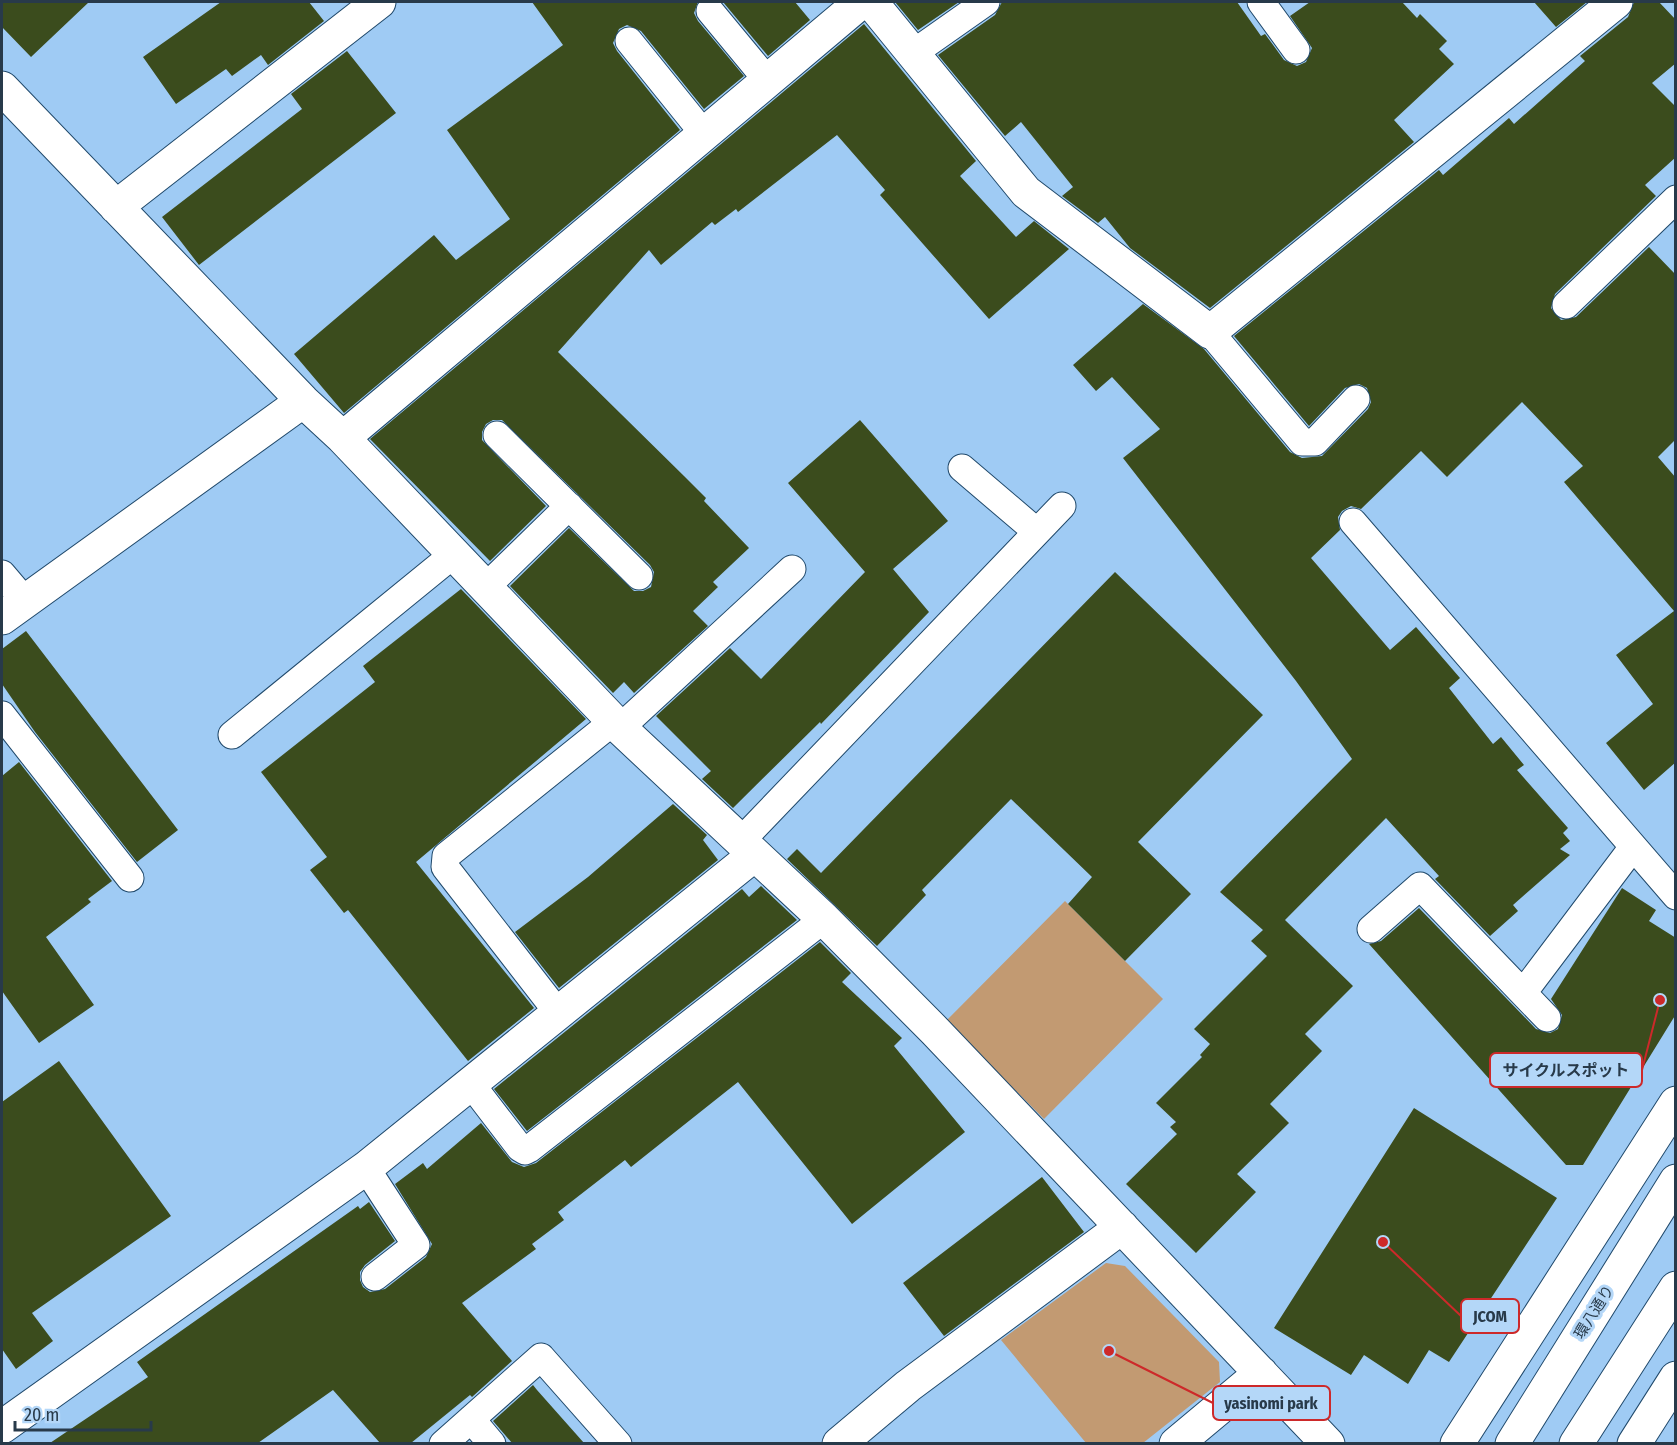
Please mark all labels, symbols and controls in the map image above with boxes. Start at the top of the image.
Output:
callout: サイクルスポット [1490,1053,1642,1087]
text: サイクルスポット [1502,1061,1630,1080]
street label: 環八通り [1570,1282,1618,1342]
callout: JCOM [1461,1299,1519,1333]
text: JCOM [1472,1307,1508,1326]
callout: yasinomi park [1213,1386,1330,1420]
scale bar [15,1394,152,1432]
text: yasinomi park [1223,1394,1319,1413]
text: 20 m [24,1404,59,1426]

